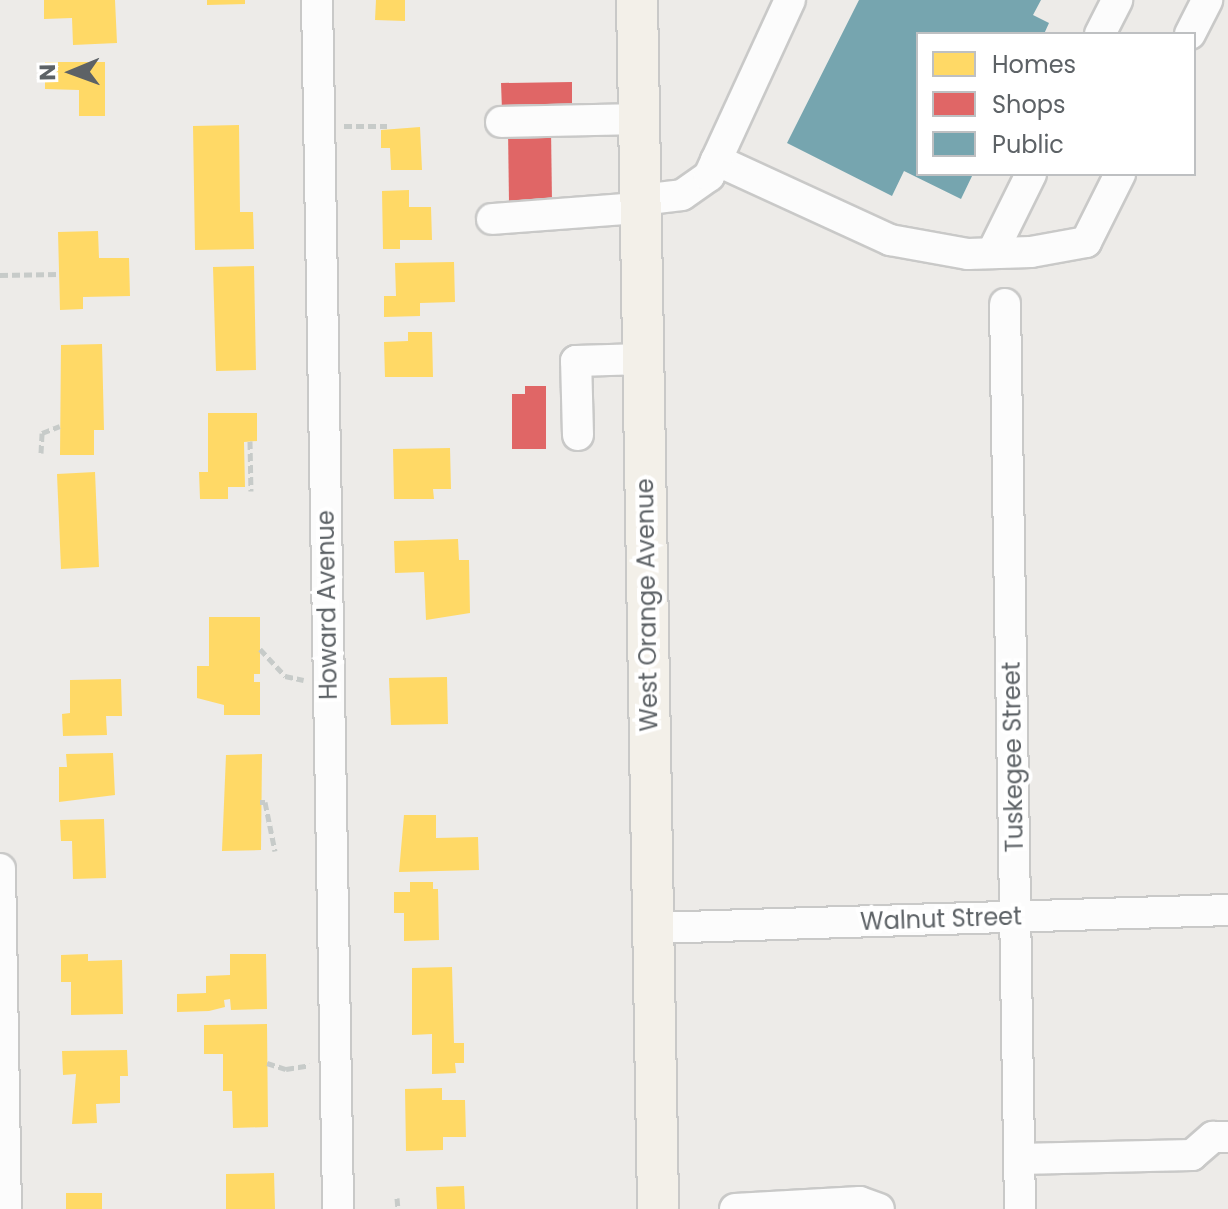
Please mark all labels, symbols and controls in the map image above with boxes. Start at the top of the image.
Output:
north arrow [32,32,112,112]
legend [916,32,1196,176]
text: Homes [992,48,1076,81]
text: N [32,64,63,81]
text: Shops [992,88,1066,121]
text: Public [992,128,1064,161]
street label: West Orange Avenue [630,478,664,732]
street label: Howard Avenue [311,510,343,700]
street label: Tuskegee Street [997,661,1029,853]
street label: Walnut Street [860,902,1022,936]

